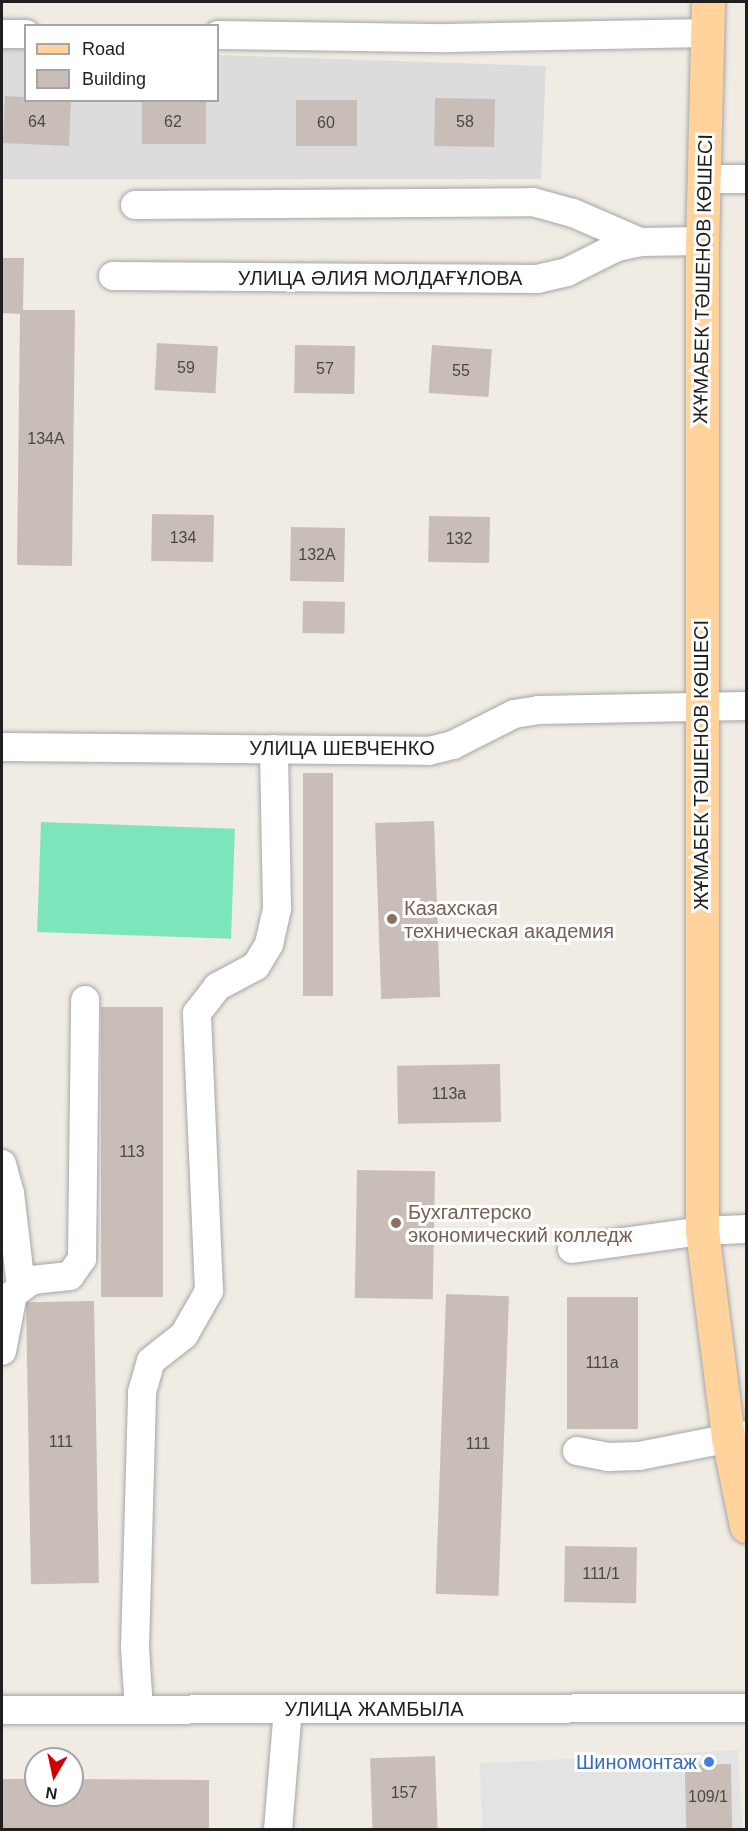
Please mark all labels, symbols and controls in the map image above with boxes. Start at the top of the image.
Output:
legend [24,24,219,102]
text: Road [82,39,125,59]
text: Building [82,69,146,89]
house number: 64 [28,112,46,132]
house number: 62 [164,112,182,132]
house number: 58 [456,112,474,132]
house number: 60 [317,113,335,133]
street label: ЖҰМАБЕК ТӘШЕНОВ КӨШЕСІ [688,134,718,424]
street label: УЛИЦА ӘЛИЯ МОЛДАҒҰЛОВА [238,266,522,290]
house number: 59 [177,358,195,378]
house number: 57 [316,359,334,379]
house number: 55 [452,361,470,381]
house number: 134А [27,429,65,449]
house number: 134 [170,528,196,548]
house number: 132 [446,529,472,549]
house number: 132А [298,545,336,565]
street label: ЖҰМАБЕК ТӘШЕНОВ КӨШЕСІ [689,620,713,910]
street label: УЛИЦА ШЕВЧЕНКО [249,736,435,760]
place label: Казахская техническая академия [404,896,614,943]
marker: Казахская техническая академия [385,912,399,926]
house number: 113а [432,1084,466,1104]
house number: 113 [119,1142,145,1162]
place label: Бухгалтерско экономический колледж [408,1200,632,1247]
marker: Бухгалтерско экономический колледж [389,1216,403,1230]
house number: 111а [585,1353,619,1373]
house number: 111 [49,1432,73,1452]
house number: 111 [466,1434,490,1454]
house number: 111/1 [582,1564,620,1584]
street label: УЛИЦА ЖАМБЫЛА [285,1697,463,1721]
north arrow [24,1747,84,1807]
place label: Шиномонтаж [576,1750,697,1774]
marker: Шиномонтаж [702,1755,716,1769]
house number: 157 [391,1783,417,1803]
text: N [44,1784,58,1803]
house number: 109/1 [688,1787,728,1807]

